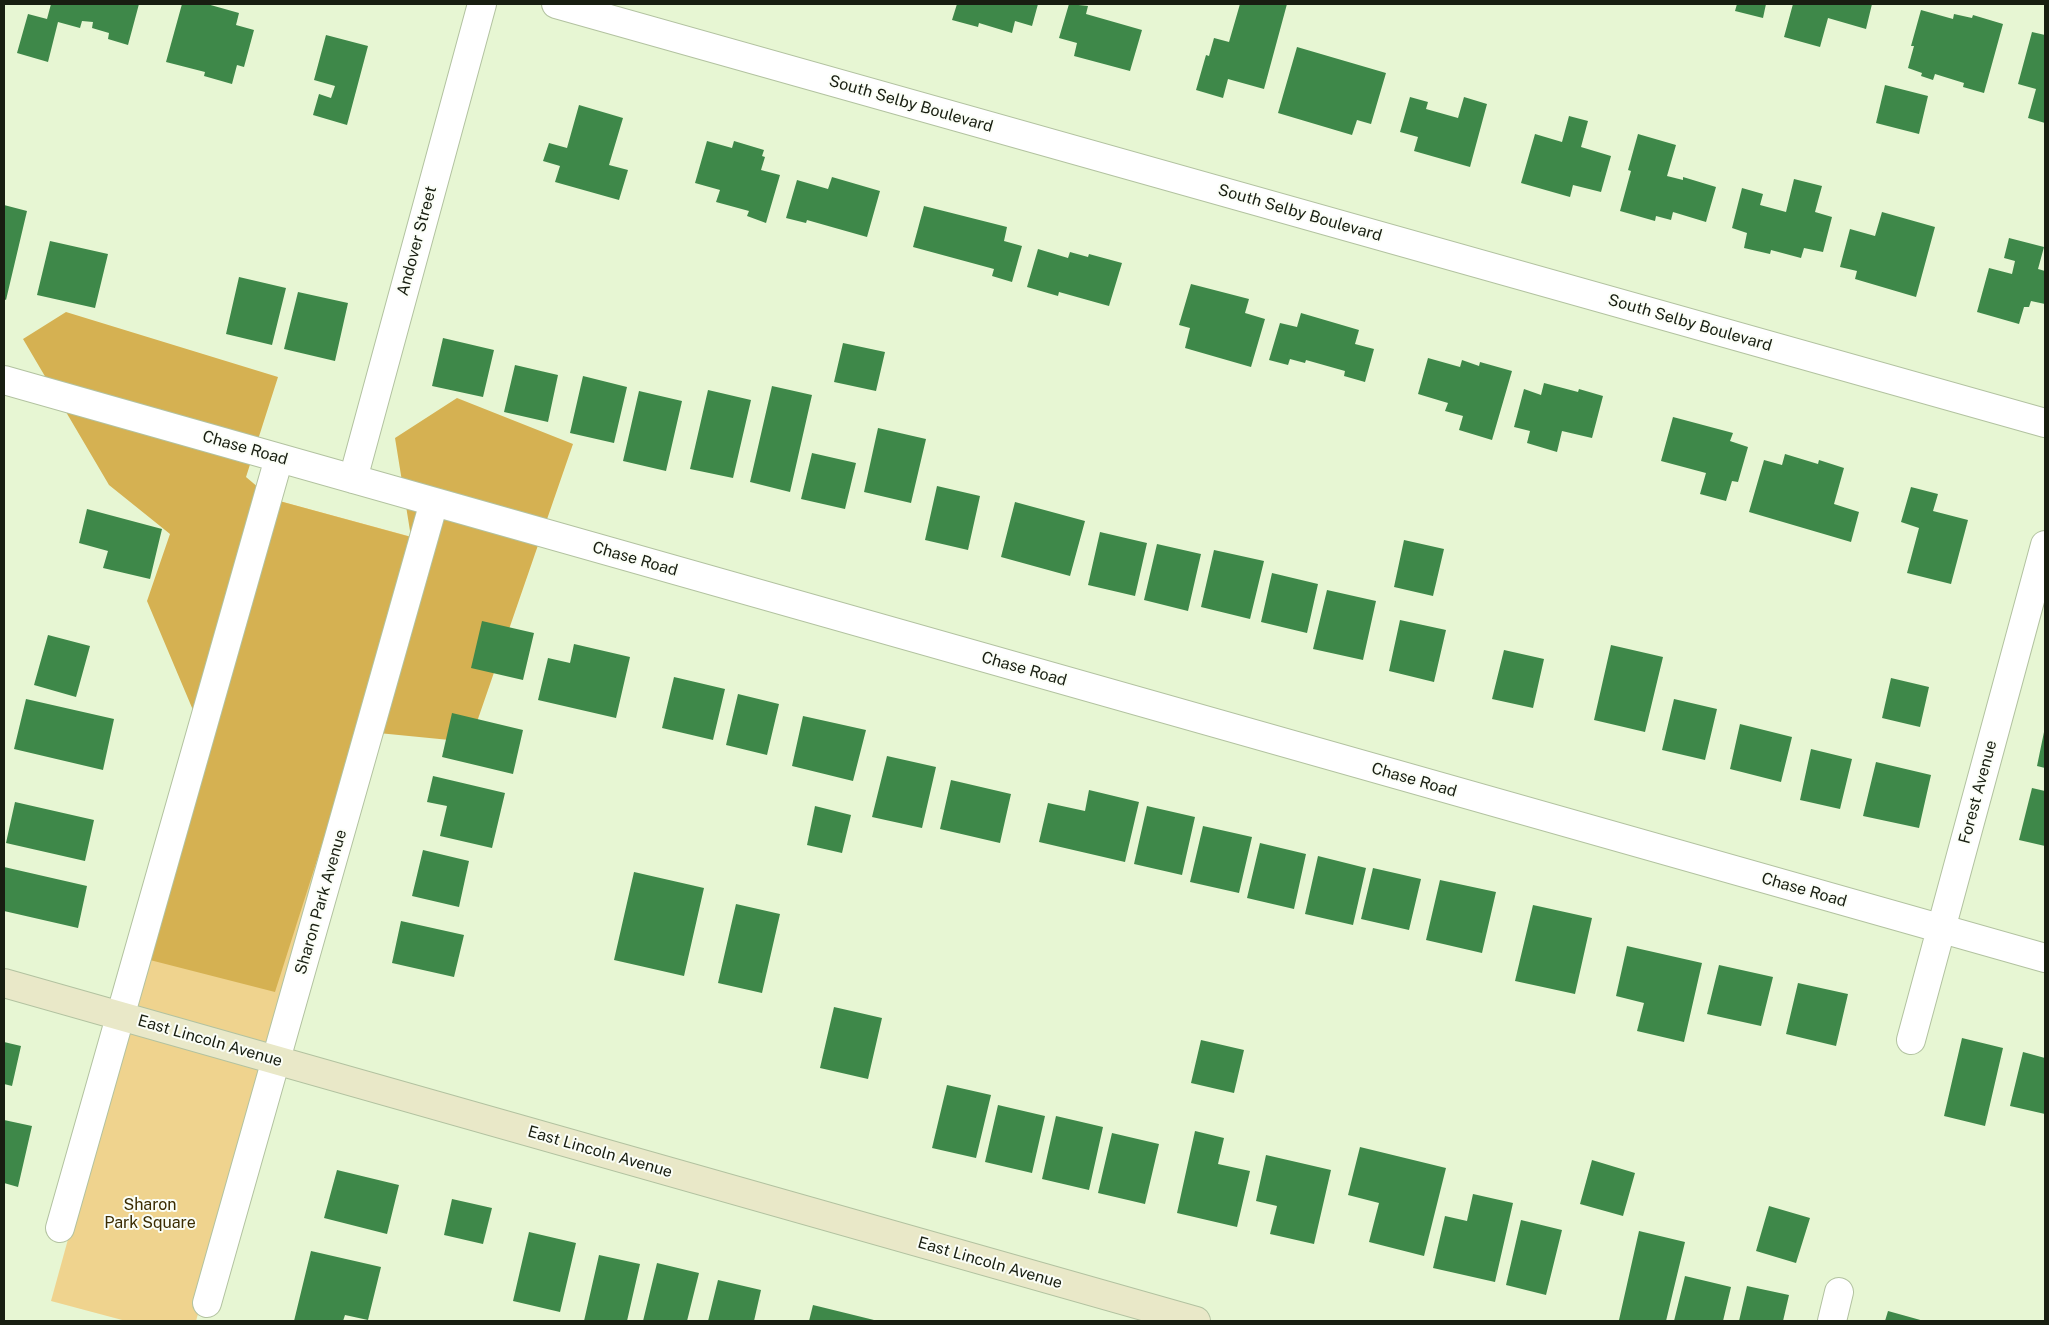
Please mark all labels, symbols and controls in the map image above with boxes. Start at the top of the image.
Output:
street label: South Selby Boulevard [827,71,995,137]
street label: South Selby Boulevard [1216,180,1384,246]
street label: Andover Street [393,184,441,298]
street label: South Selby Boulevard [1606,290,1774,356]
street label: Chase Road [200,427,290,469]
street label: Chase Road [590,538,680,580]
street label: Chase Road [979,648,1069,690]
street label: Forest Avenue [1955,738,2001,846]
street label: Chase Road [1369,759,1459,801]
street label: Sharon Park Avenue [291,827,351,977]
street label: Chase Road [1759,869,1849,911]
street label: East Lincoln Avenue [135,1011,285,1071]
street label: East Lincoln Avenue [525,1122,675,1182]
park label: Sharon Park Square [104,1195,196,1233]
street label: East Lincoln Avenue [915,1233,1065,1293]

